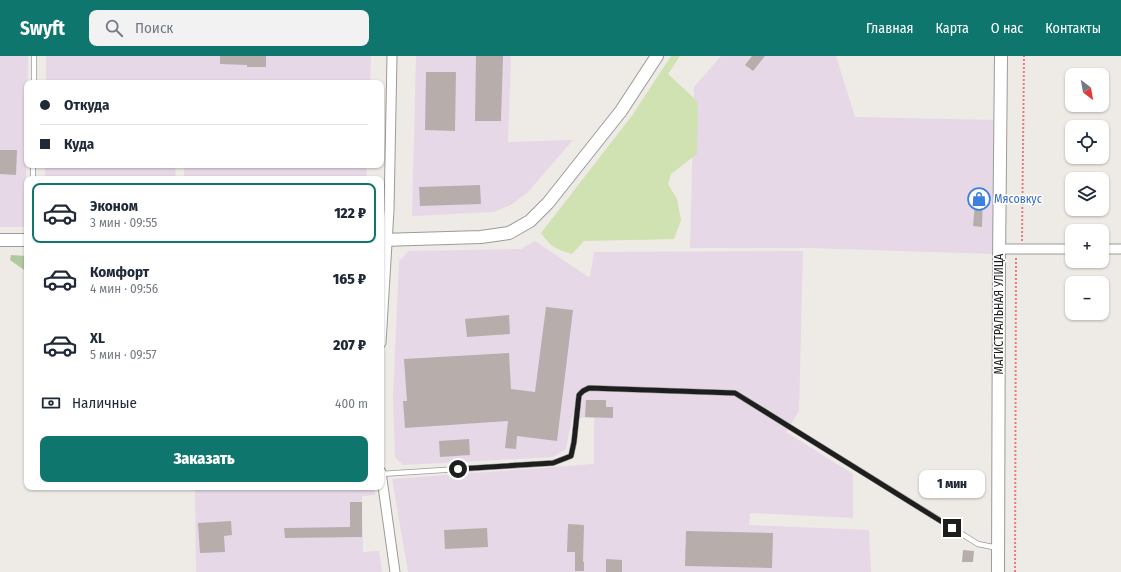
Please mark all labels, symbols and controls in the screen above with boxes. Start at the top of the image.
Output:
search box [89,10,369,46]
text: Swyft [20,17,65,40]
icon: search [103,17,125,39]
text: Поиск [135,19,173,37]
text: Главная [866,20,913,37]
text: Карта [935,20,969,37]
text: О нас [991,20,1023,37]
text: Контакты [1045,20,1101,37]
north arrow [1065,68,1109,112]
map controls [1065,68,1109,320]
text: Откуда [64,96,109,114]
button: locate [1065,120,1109,164]
text: Куда [64,135,94,153]
button: layers [1065,172,1109,216]
shop icon: Мясовкус [966,186,992,212]
place label: Мясовкус [994,192,1042,206]
icon: car [42,195,78,231]
text: Эконом [90,197,138,215]
text: 122 ₽ [334,204,366,222]
text: 3 мин · 09:55 [90,215,157,230]
button: + [1065,224,1109,268]
street label: МАГИСТРАЛЬНАЯ УЛИЦА [992,253,1006,374]
icon: car [42,261,78,297]
text: Комфорт [90,263,149,281]
text: 165 ₽ [333,270,366,288]
button: − [1065,276,1109,320]
text: 4 мин · 09:56 [90,281,158,296]
icon: car [42,327,78,363]
text: XL [90,329,105,347]
text: 207 ₽ [333,336,366,354]
text: 5 мин · 09:57 [90,347,156,362]
icon: cash [40,392,62,414]
text: Наличные [72,394,137,412]
text: 400 m [335,396,368,411]
button: Заказать [40,436,368,482]
route start [449,460,467,478]
callout: 1 мин [919,470,985,498]
text: 1 мин [937,476,967,491]
route end [943,519,961,537]

